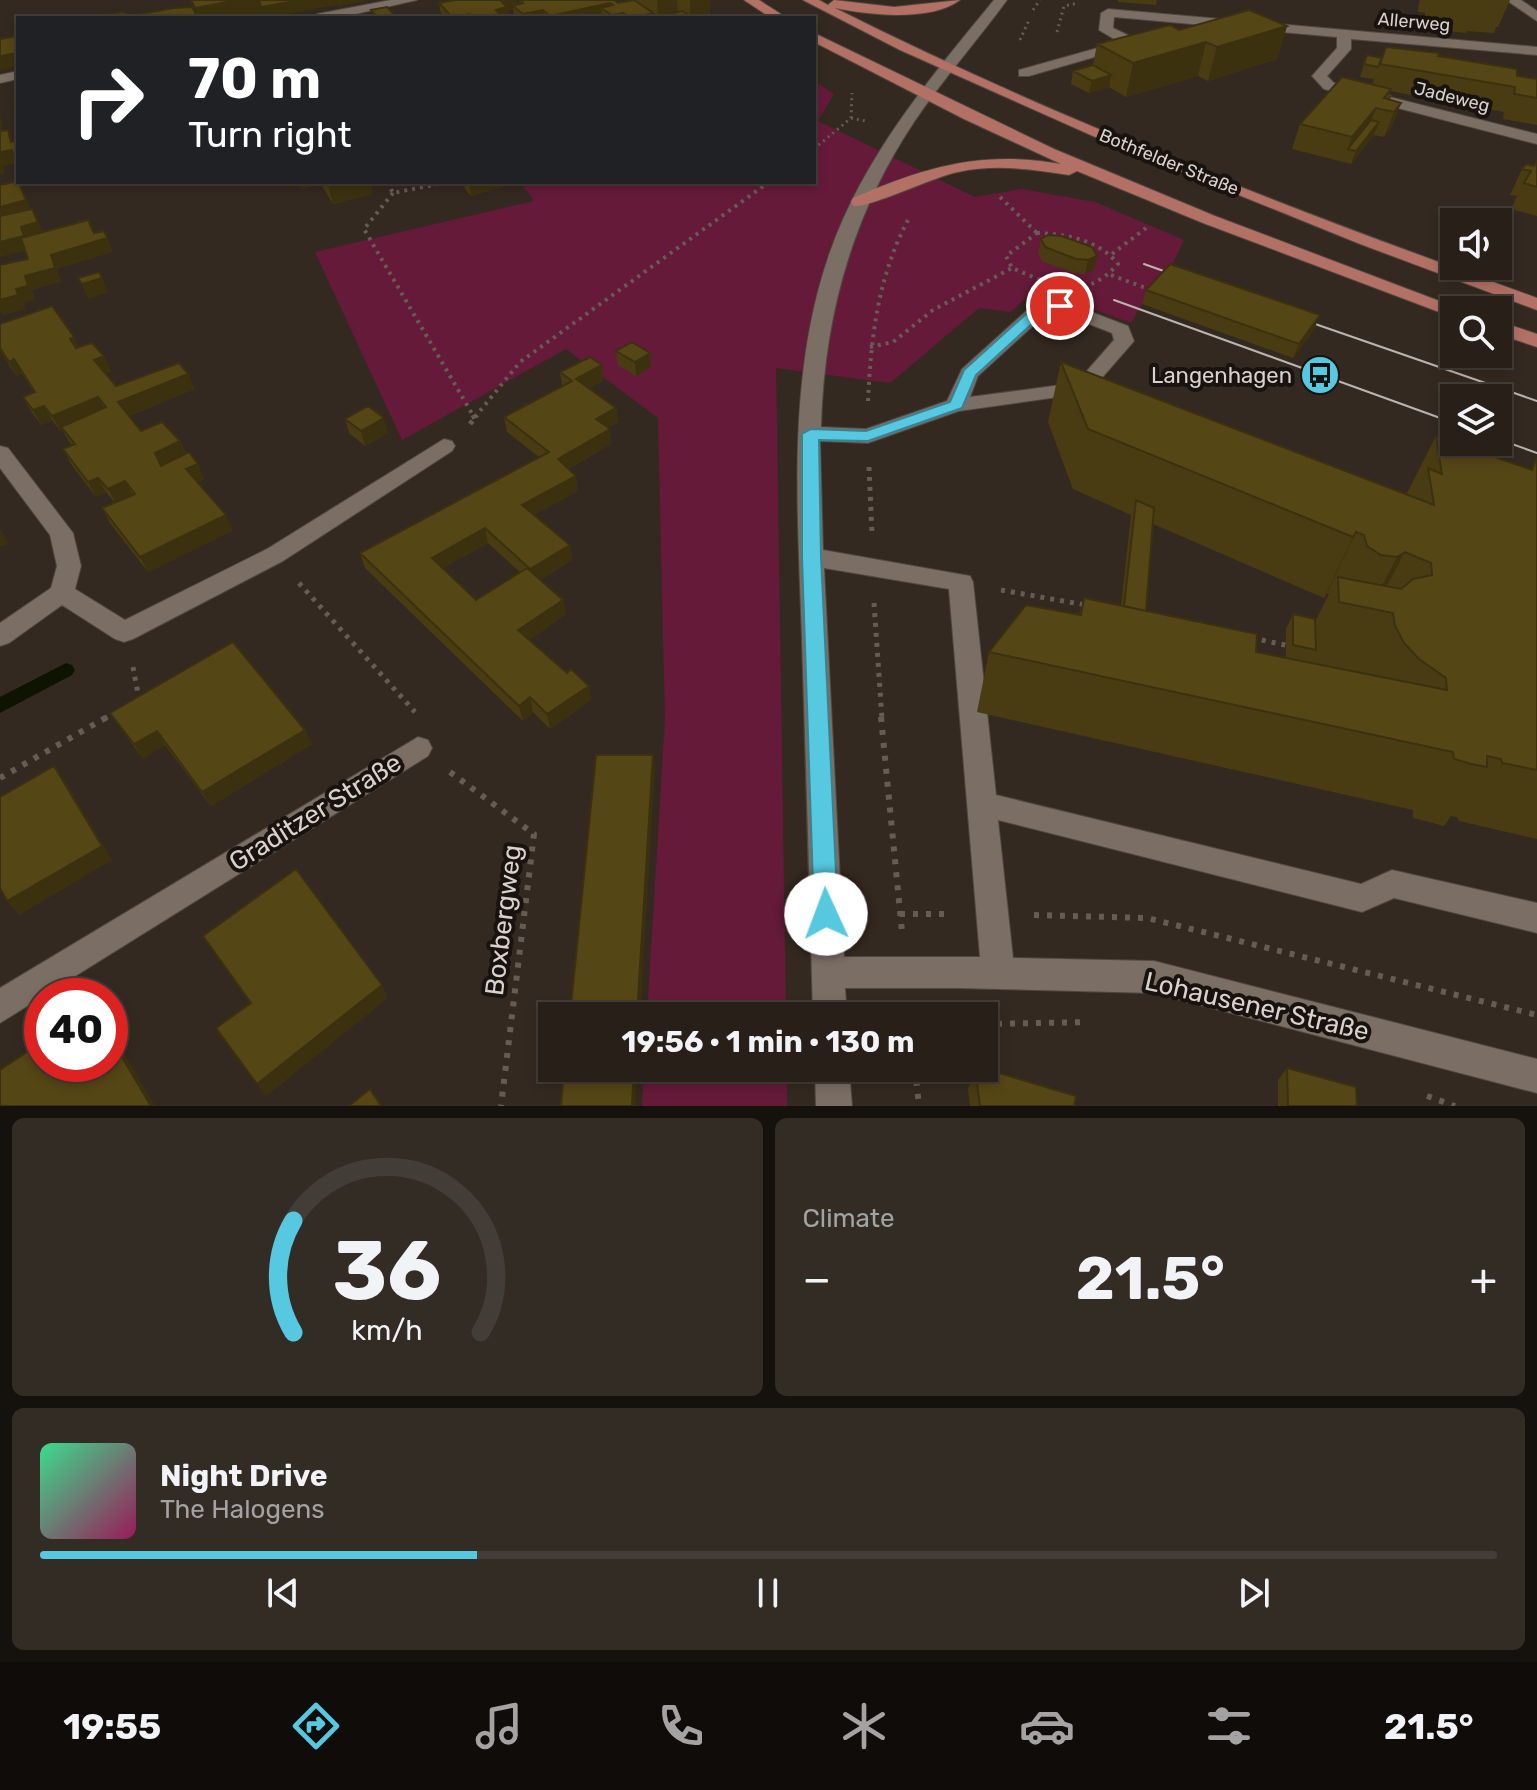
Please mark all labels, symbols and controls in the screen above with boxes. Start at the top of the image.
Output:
street label: Allerweg [1377,8,1451,36]
text: 70 m [188,46,321,112]
icon: right [56,48,160,152]
street label: Jadeweg [1412,77,1492,117]
text: Turn right [188,113,352,156]
street label: Bothfelder Straße [1096,124,1242,200]
map controls [1440,208,1512,456]
button: sound [1440,208,1512,280]
pin [1026,272,1094,340]
icon: arrive [1038,284,1082,328]
button: search [1440,296,1512,368]
bus stop icon: Langenhagen [1299,354,1341,396]
place label: Langenhagen [1151,362,1292,389]
button: layers [1440,384,1512,456]
street label: Graditzer Straße [223,747,407,878]
street label: Boxbergweg [479,843,528,997]
position arrow [784,872,868,956]
street label: Lohausener Straße [1142,966,1372,1047]
speed limit sign: 40 [24,978,128,1082]
text: 19:56 · 1 min · 130 m [622,1024,914,1060]
text: Climate [803,1203,895,1234]
text: 36 [333,1221,442,1320]
text: 21.5° [1076,1243,1225,1314]
text: − [803,1253,831,1305]
text: + [1470,1253,1497,1305]
text: km/h [352,1313,423,1347]
text: Night Drive [160,1458,328,1494]
text: The Halogens [160,1494,325,1525]
icon: previous [261,1571,305,1615]
icon: pause [746,1571,790,1615]
icon: next [1232,1571,1276,1615]
icon: directions [288,1698,344,1754]
icon: music [471,1698,527,1754]
icon: phone [653,1698,709,1754]
icon: climate [836,1698,892,1754]
icon: car [1019,1698,1075,1754]
icon: filters [1201,1698,1257,1754]
text: 19:55 [63,1705,161,1748]
text: 21.5° [1384,1705,1474,1748]

